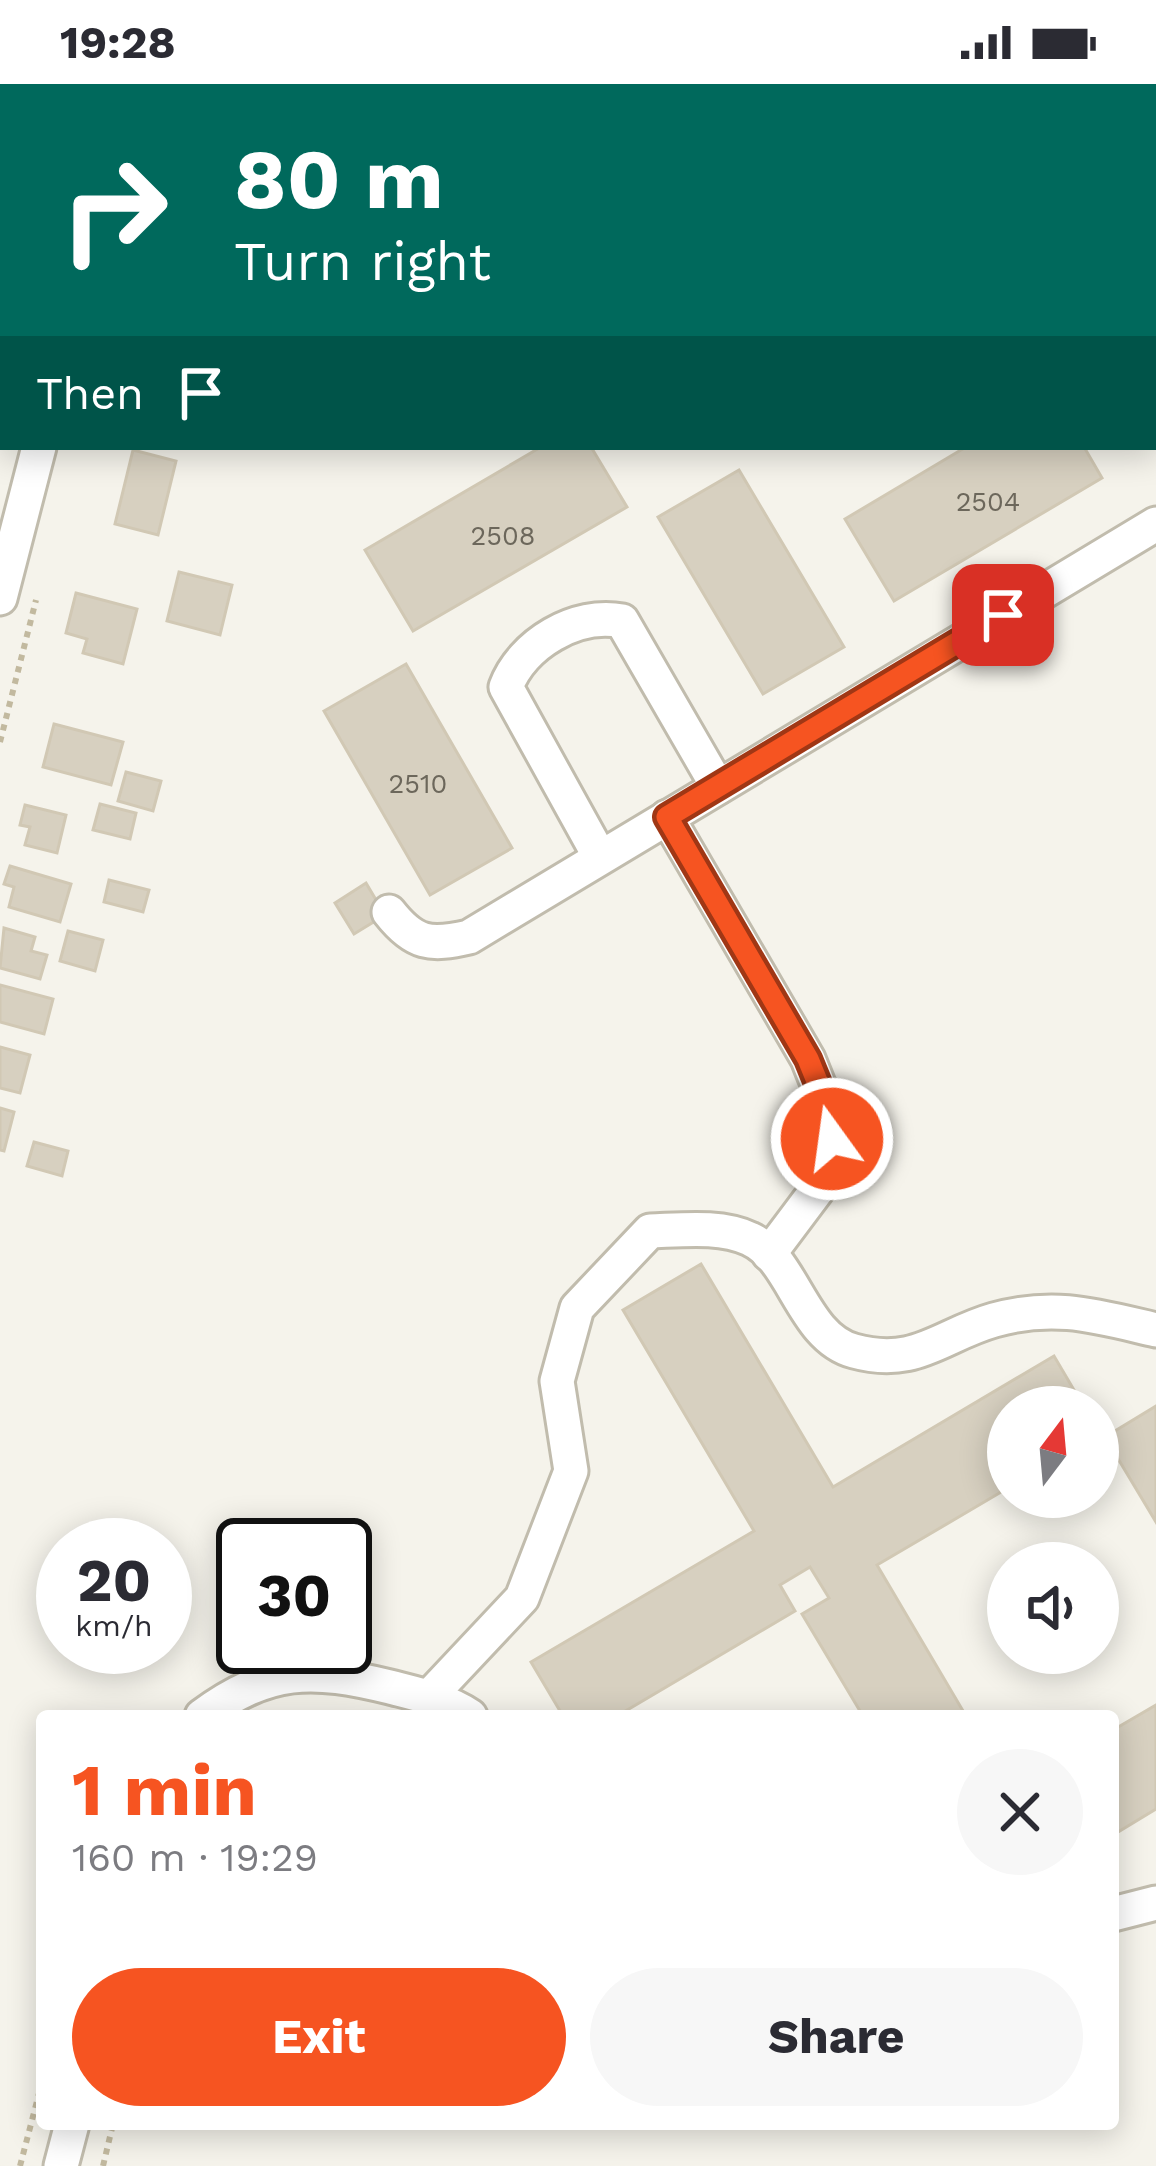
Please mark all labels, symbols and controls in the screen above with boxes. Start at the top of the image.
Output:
text: 19:28 [60,16,176,69]
text: 80 m [234,130,444,228]
icon: right [36,132,192,288]
text: Turn right [234,230,491,293]
icon: arrive [168,360,234,426]
text: Then [36,367,144,420]
house number: 2504 [956,486,1020,518]
house number: 2508 [471,520,535,552]
pin [952,564,1054,666]
icon: arrive [970,582,1036,648]
house number: 2510 [389,768,447,800]
position arrow [769,1076,895,1202]
north arrow [987,1386,1119,1518]
map controls [987,1386,1119,1674]
speed limit sign: 30 [216,1518,372,1674]
button: sound [987,1542,1119,1674]
text: 20 [77,1545,151,1616]
text: km/h [75,1608,153,1643]
text: 1 min [72,1748,257,1832]
button: close [957,1749,1083,1875]
text: 160 m · 19:29 [72,1835,318,1880]
button: Exit [72,1968,566,2106]
button: Share [590,1968,1083,2106]

